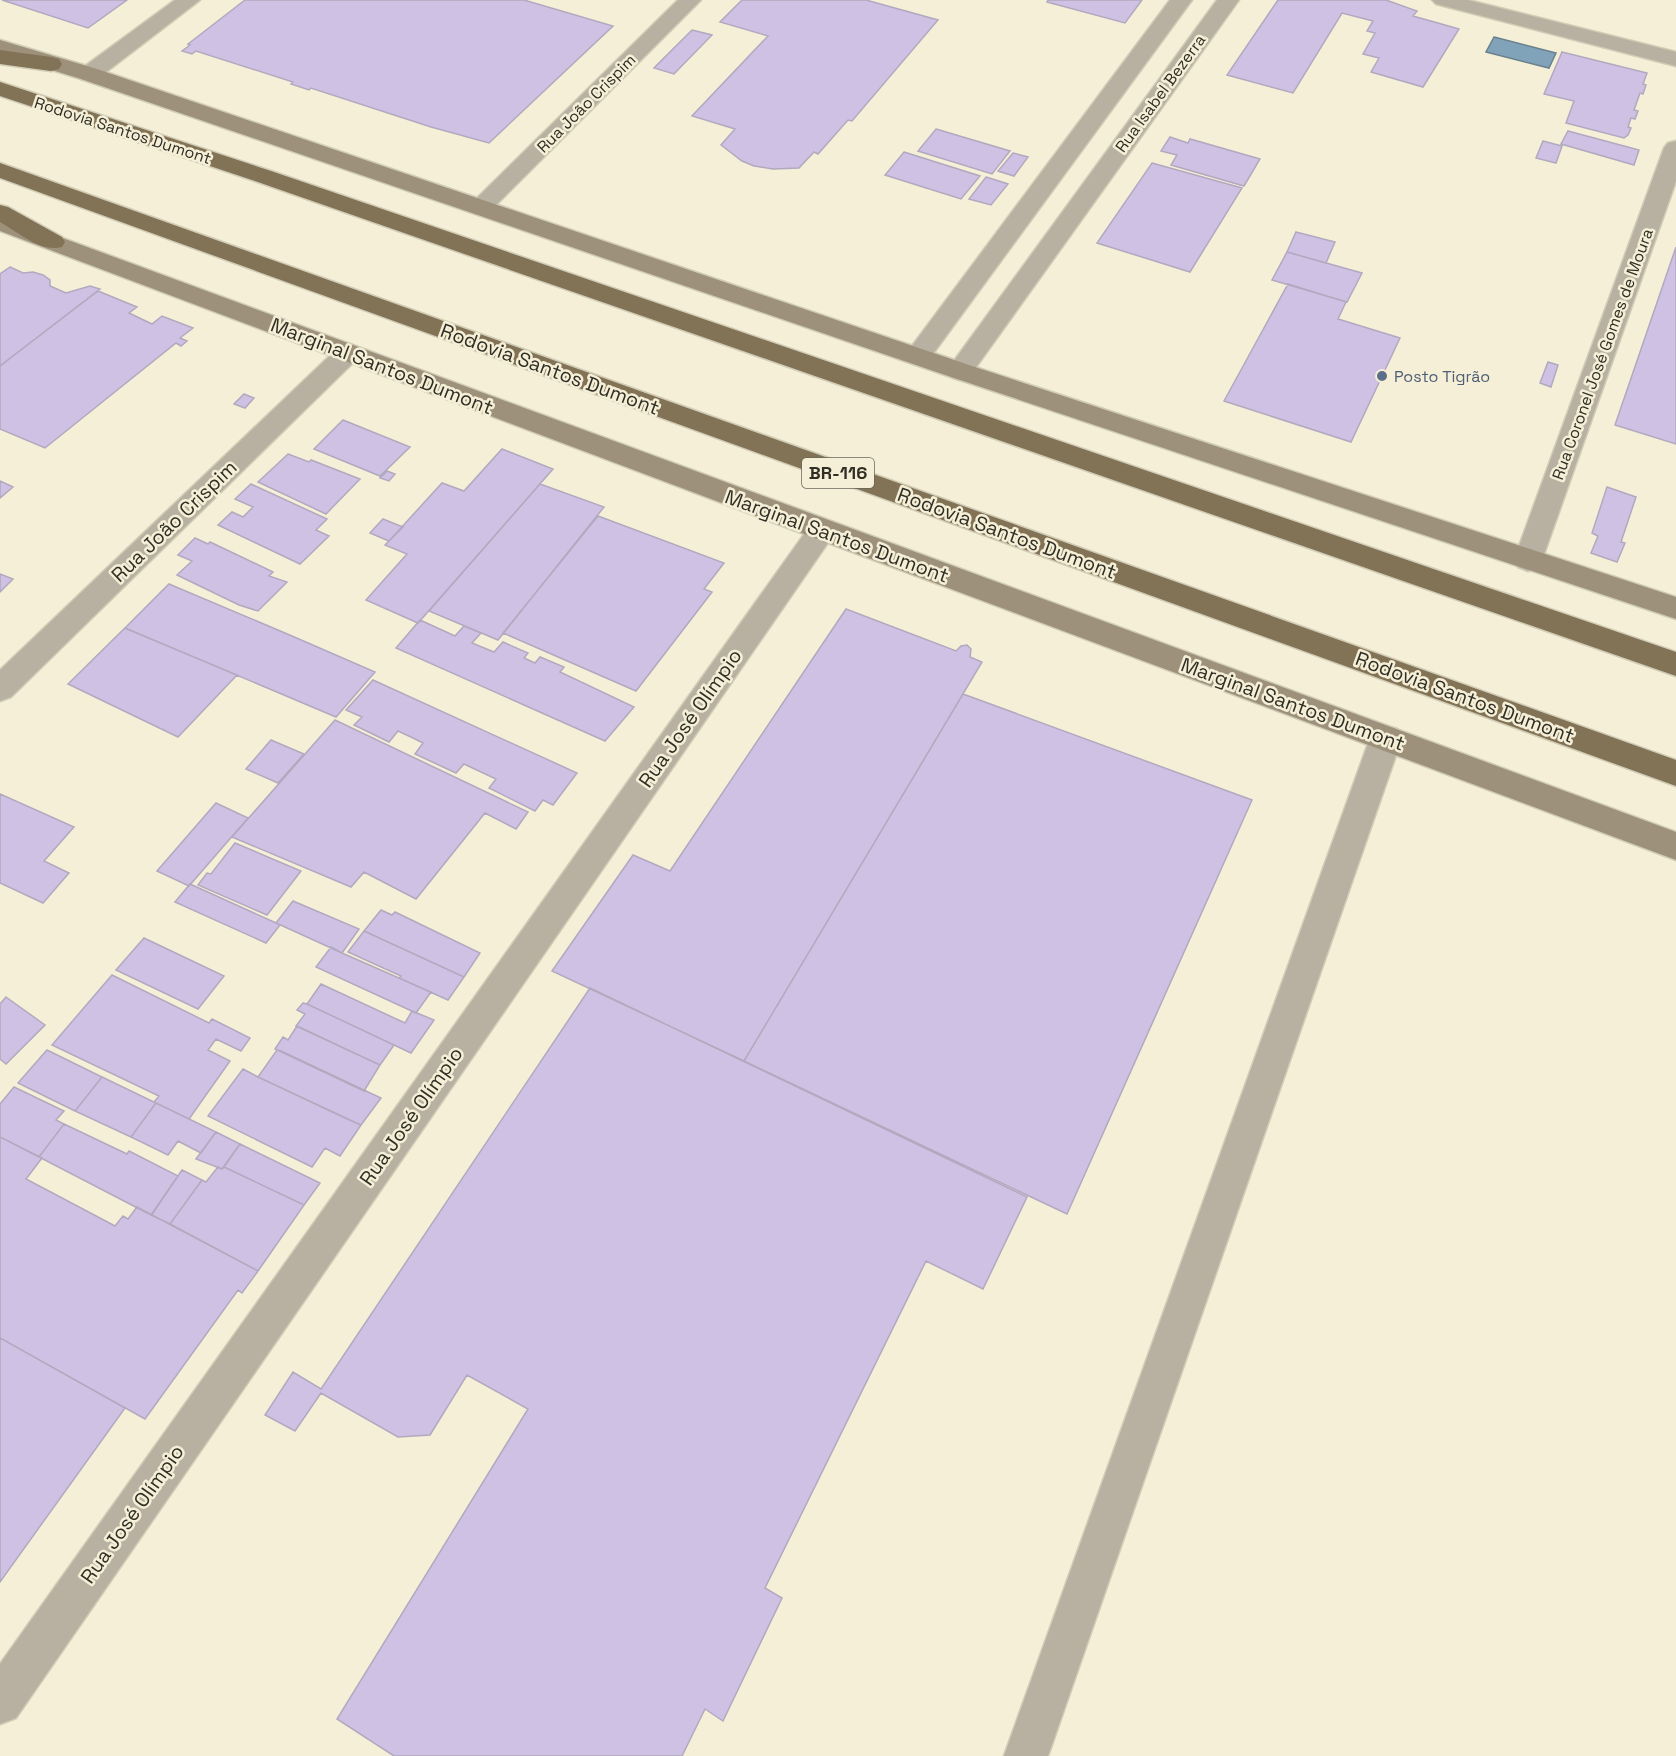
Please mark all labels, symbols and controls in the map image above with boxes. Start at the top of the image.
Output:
street label: Rua Isabel Bezerra [1111,30,1210,156]
street label: Rua João Crispim [532,49,640,157]
street label: Rodovia Santos Dumont [32,92,214,169]
street label: Rua Coronel José Gomes de Moura [1547,226,1658,483]
street label: Marginal Santos Dumont [267,312,497,420]
street label: Rodovia Santos Dumont [437,317,663,421]
place label: Posto Tigrão [1394,366,1490,387]
marker: Posto Tigrão [1375,369,1389,383]
street label: Rua João Crispim [106,454,242,588]
road number: BR-116 [802,458,874,488]
street label: Rodovia Santos Dumont [894,481,1120,585]
street label: Marginal Santos Dumont [721,483,953,589]
street label: Rua José Olímpio [633,644,747,792]
street label: Rodovia Santos Dumont [1352,645,1578,749]
street label: Marginal Santos Dumont [1177,651,1409,757]
street label: Rua José Olímpio [354,1042,468,1190]
street label: Rua José Olímpio [75,1440,189,1588]

